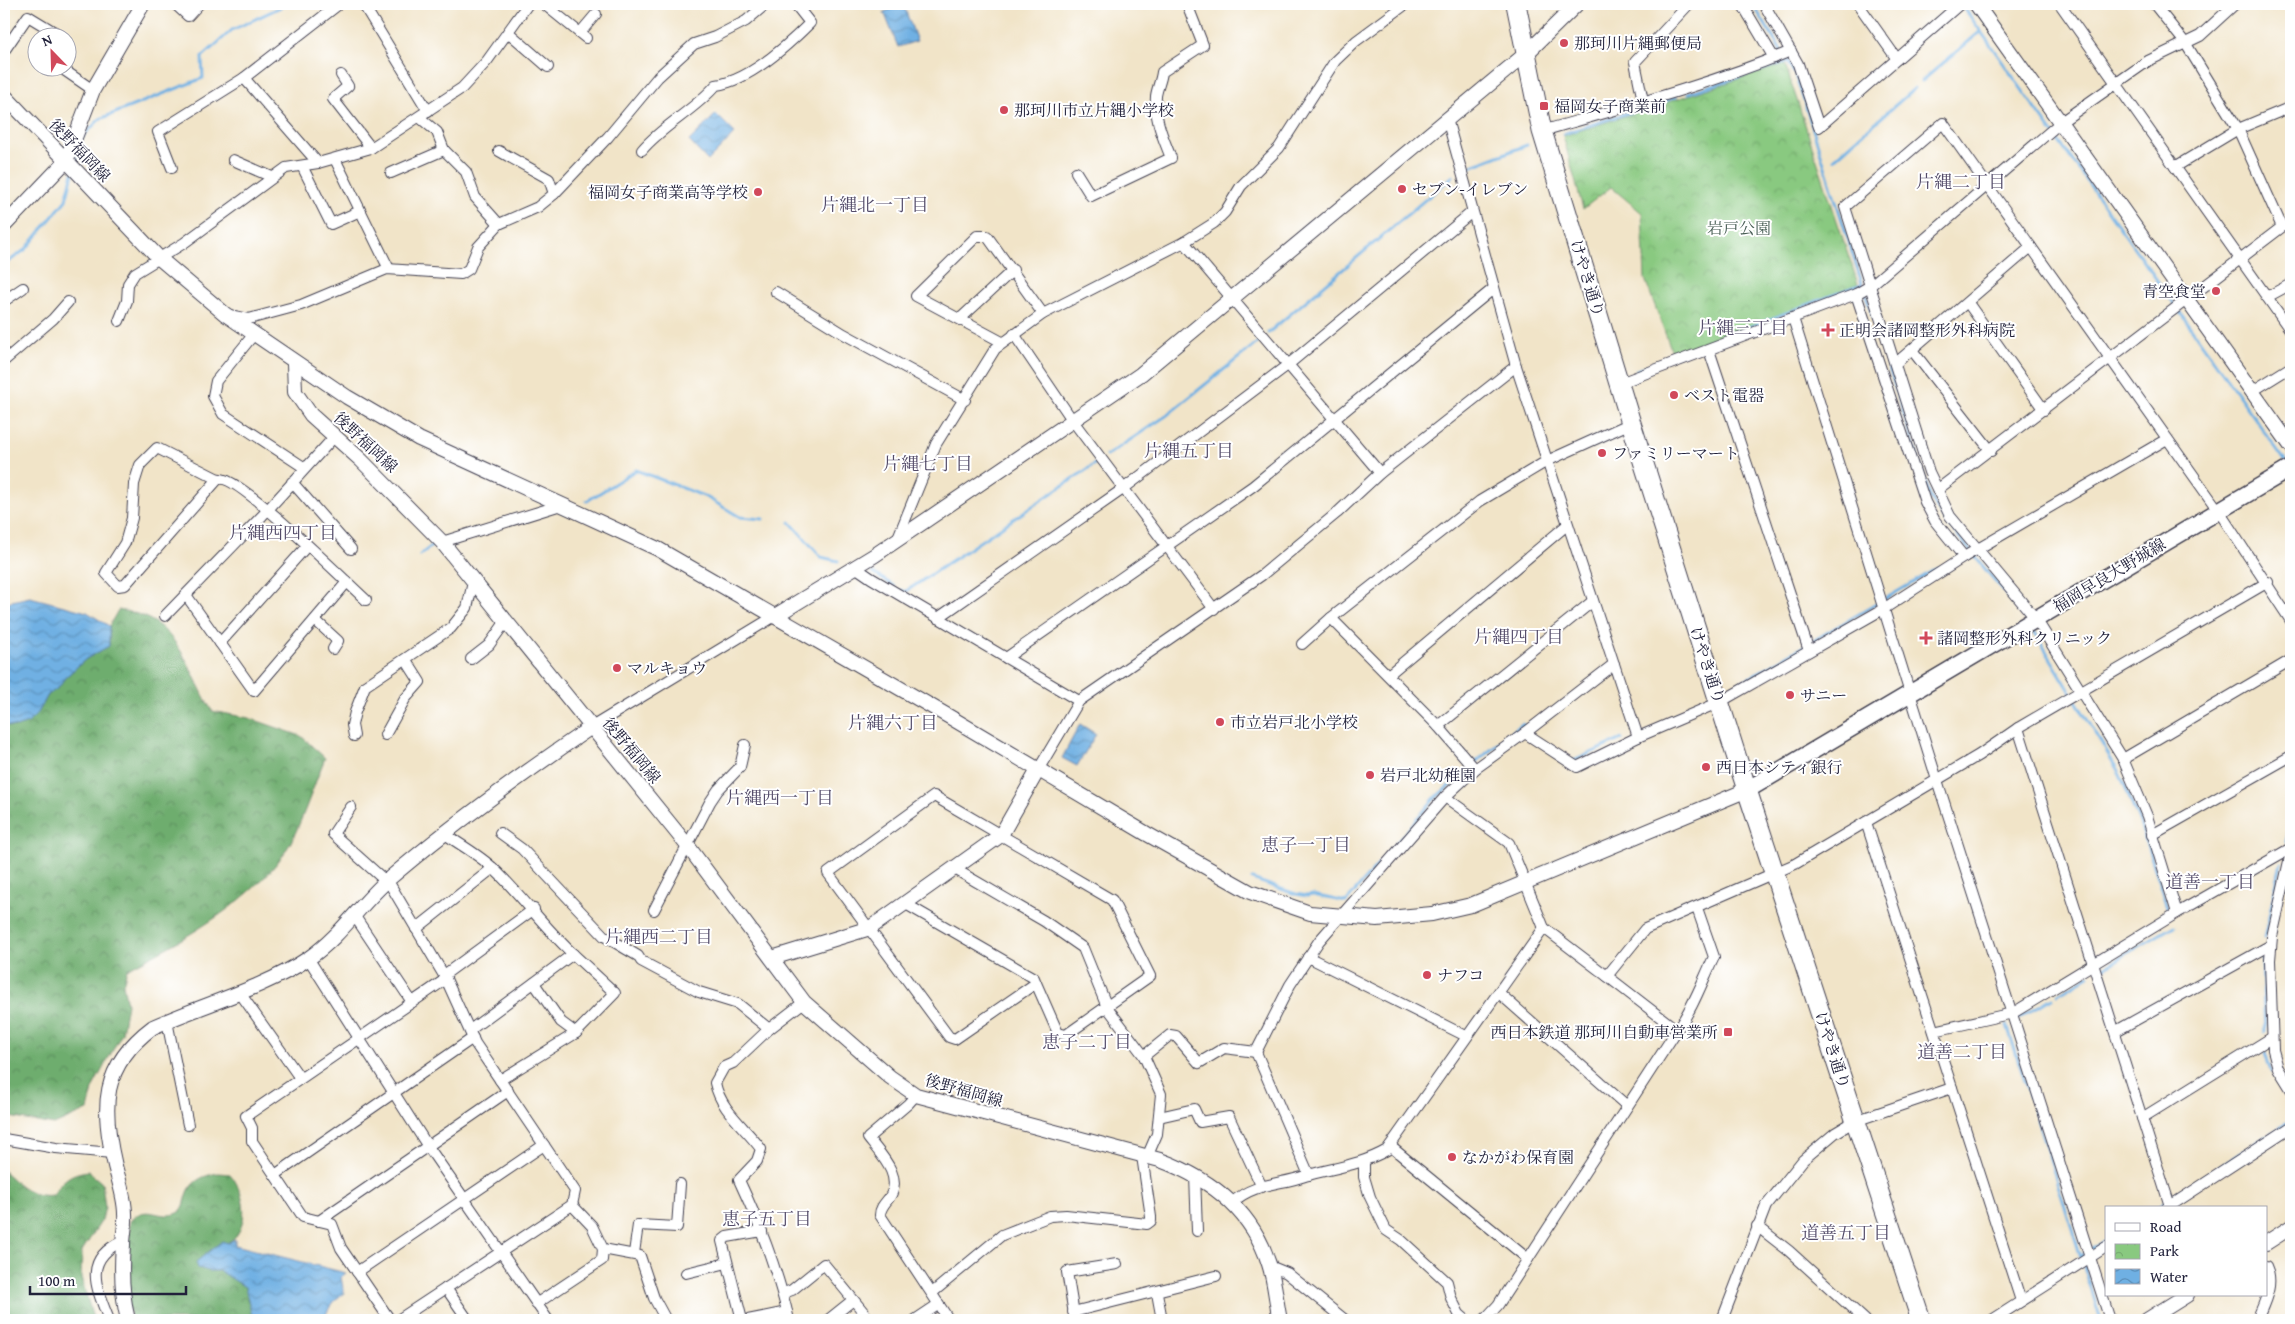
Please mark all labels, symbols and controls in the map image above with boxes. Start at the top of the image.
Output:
north arrow [28,28,78,78]
text: N [39,29,56,51]
place label: 那珂川片縄郵便局 [1574,31,1702,55]
marker: 那珂川片縄郵便局 [1558,37,1570,49]
place label: 福岡女子商業前 [1554,94,1666,118]
place label: 那珂川市立片縄小学校 [1014,98,1174,122]
marker: 福岡女子商業前 [1538,100,1550,112]
marker: 那珂川市立片縄小学校 [998,104,1010,116]
street label: 後野福岡線 [44,113,116,187]
district label: 片縄二丁目 [1916,168,2006,195]
place label: セブン-イレブン [1412,177,1528,201]
place label: 福岡女子商業高等学校 [588,180,748,204]
marker: セブン-イレブン [1396,183,1408,195]
marker: 福岡女子商業高等学校 [752,186,764,198]
district label: 片縄北一丁目 [821,191,929,218]
park label: 岩戸公園 [1707,216,1771,240]
street label: けやき通り [1565,236,1611,320]
place label: 青空食堂 [2142,279,2206,303]
marker: 青空食堂 [2210,285,2222,297]
district label: 片縄三丁目 [1698,314,1788,341]
place label: 正明会諸岡整形外科病院 [1839,318,2015,342]
marker: 正明会諸岡整形外科病院 [1821,323,1835,337]
place label: ベスト電器 [1684,383,1764,407]
marker: ベスト電器 [1668,389,1680,401]
street label: 後野福岡線 [329,406,403,478]
district label: 片縄五丁目 [1144,437,1234,464]
place label: ファミリーマート [1612,441,1740,465]
marker: ファミリーマート [1596,447,1608,459]
district label: 片縄七丁目 [883,450,973,477]
district label: 片縄西四丁目 [229,519,337,546]
street label: 福岡早良大野城線 [2048,532,2170,618]
district label: 片縄四丁目 [1474,623,1564,650]
street label: けやき通り [1684,623,1732,707]
place label: 諸岡整形外科クリニック [1937,626,2112,650]
marker: 諸岡整形外科クリニック [1919,631,1933,645]
place label: マルキョウ [627,656,707,680]
marker: マルキョウ [611,662,623,674]
place label: サニー [1800,683,1847,707]
marker: サニー [1784,689,1796,701]
district label: 片縄六丁目 [848,709,938,736]
place label: 市立岩戸北小学校 [1230,710,1358,734]
street label: 後野福岡線 [597,712,667,788]
marker: 市立岩戸北小学校 [1214,716,1226,728]
place label: 西日本シティ銀行 [1716,755,1843,779]
marker: 西日本シティ銀行 [1700,761,1712,773]
place label: 岩戸北幼稚園 [1380,763,1476,787]
marker: 岩戸北幼稚園 [1364,769,1376,781]
district label: 片縄西一丁目 [726,784,834,811]
district label: 恵子一丁目 [1261,831,1351,858]
district label: 道善一丁目 [2165,868,2255,895]
district label: 片縄西二丁目 [605,923,713,950]
place label: ナフコ [1437,963,1484,987]
marker: ナフコ [1421,969,1433,981]
street label: けやき通り [1809,1008,1857,1092]
place label: 西日本鉄道 那珂川自動車営業所 [1490,1020,1718,1044]
marker: 西日本鉄道 那珂川自動車営業所 [1722,1026,1734,1038]
district label: 恵子二丁目 [1042,1028,1132,1055]
district label: 道善二丁目 [1917,1038,2007,1065]
street label: 後野福岡線 [922,1067,1006,1113]
place label: なかがわ保育園 [1462,1145,1574,1169]
marker: なかがわ保育園 [1446,1151,1458,1163]
district label: 恵子五丁目 [722,1205,812,1232]
legend [2105,1206,2268,1296]
text: Road [2150,1216,2181,1237]
district label: 道善五丁目 [1801,1219,1891,1246]
text: Park [2150,1240,2179,1261]
scale bar [30,1264,186,1296]
text: Water [2150,1266,2188,1287]
text: 100 m [38,1270,76,1291]

